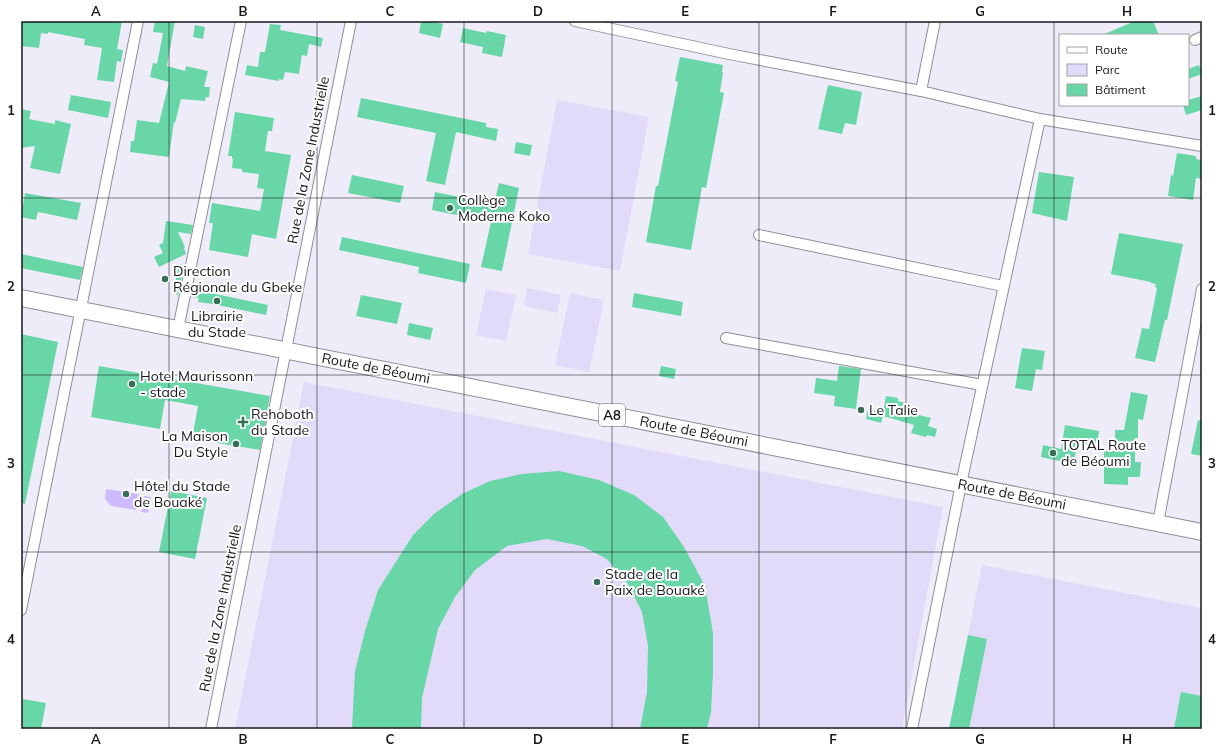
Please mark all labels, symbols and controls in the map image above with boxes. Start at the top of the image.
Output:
text: A [91,3,101,19]
text: B [239,3,248,19]
text: C [386,3,395,19]
text: D [533,3,543,19]
text: E [681,3,689,19]
text: F [829,3,837,19]
text: G [975,3,985,19]
text: H [1122,3,1132,19]
legend [1059,34,1189,106]
text: Route [1095,42,1128,57]
text: Parc [1095,62,1120,77]
street label: Rue de la Zone Industrielle [283,75,333,245]
text: Bâtiment [1095,82,1146,97]
text: 1 [7,102,15,118]
text: 1 [1208,102,1216,118]
place label: Collège Moderne Koko [458,191,550,225]
marker: Collège Moderne Koko [445,203,455,213]
place label: Direction Régionale du Gbeke [173,262,302,296]
marker: Direction Régionale du Gbeke [160,274,170,284]
text: 2 [7,278,15,294]
text: 2 [1208,278,1216,294]
marker: Librairie du Stade [212,296,222,306]
place label: Librairie du Stade [188,307,246,341]
street label: Route de Béoumi [320,349,432,387]
place label: Hotel Maurissonn - stade [140,367,253,401]
marker: Hotel Maurissonn - stade [127,379,137,389]
place label: Le Talie [869,401,918,419]
road number: A8 [599,404,625,426]
place label: Rehoboth du Stade [251,405,314,439]
marker: Le Talie [856,405,866,415]
street label: Route de Béoumi [638,412,750,450]
marker: Rehoboth du Stade [238,417,248,427]
place label: La Maison Du Style [161,427,228,461]
place label: TOTAL Route de Béoumi [1061,436,1146,470]
marker: La Maison Du Style [231,439,241,449]
marker: TOTAL Route de Béoumi [1048,448,1058,458]
text: 3 [7,455,15,471]
text: 3 [1208,455,1216,471]
street label: Route de Béoumi [956,475,1068,513]
place label: Hôtel du Stade de Bouaké [134,477,230,511]
marker: Hôtel du Stade de Bouaké [121,489,131,499]
street label: Rue de la Zone Industrielle [195,523,245,693]
place label: Stade de la Paix de Bouaké [605,565,705,599]
marker: Stade de la Paix de Bouaké [592,577,602,587]
text: 4 [7,631,15,647]
text: 4 [1208,631,1216,647]
text: A [91,731,101,747]
text: B [239,731,248,747]
text: C [386,731,395,747]
text: D [533,731,543,747]
text: E [681,731,689,747]
text: F [829,731,837,747]
text: G [975,731,985,747]
text: H [1122,731,1132,747]

